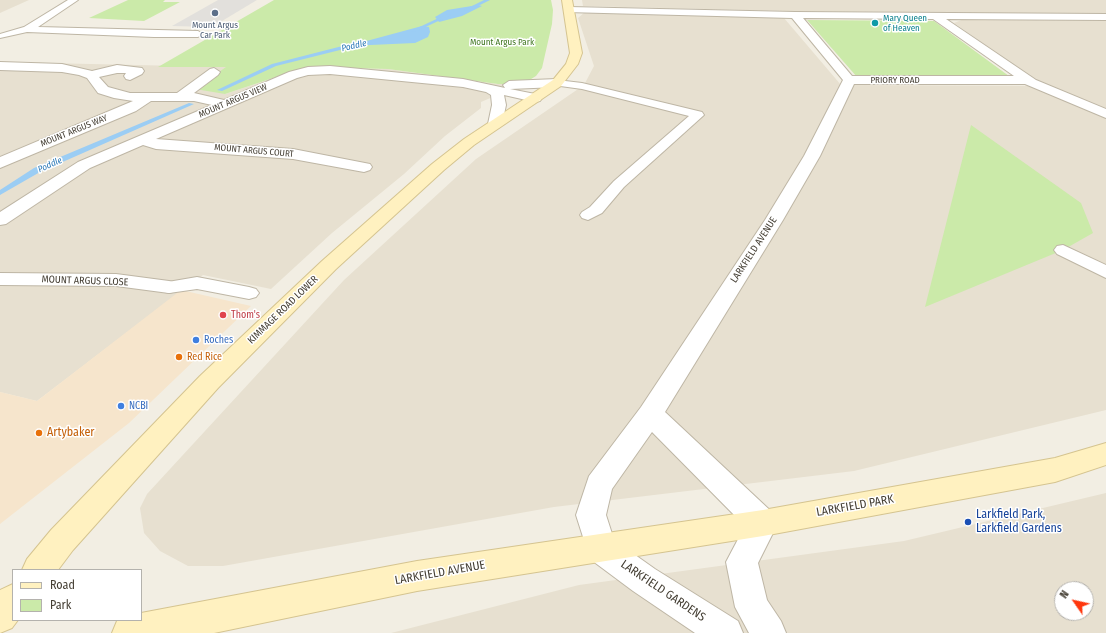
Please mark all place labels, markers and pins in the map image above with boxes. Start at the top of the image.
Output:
marker: Mount Argus Car Park [210,8,220,18]
place label: Mary Queen of Heaven [883,13,927,34]
marker: Mary Queen of Heaven [870,18,880,28]
place label: Mount Argus Car Park [192,20,238,41]
place label: Thom's [231,309,260,321]
marker: Thom's [218,310,228,320]
place label: Roches [204,334,233,346]
marker: Roches [191,335,201,345]
place label: Red Rice [187,351,222,363]
marker: Red Rice [174,352,184,362]
place label: NCBI [129,400,148,412]
marker: NCBI [116,401,126,411]
place label: Artybaker [47,426,94,440]
marker: Artybaker [34,428,44,438]
place label: Larkfield Park, Larkfield Gardens [976,508,1062,536]
marker: Larkfield Park, Larkfield Gardens [963,517,973,527]

